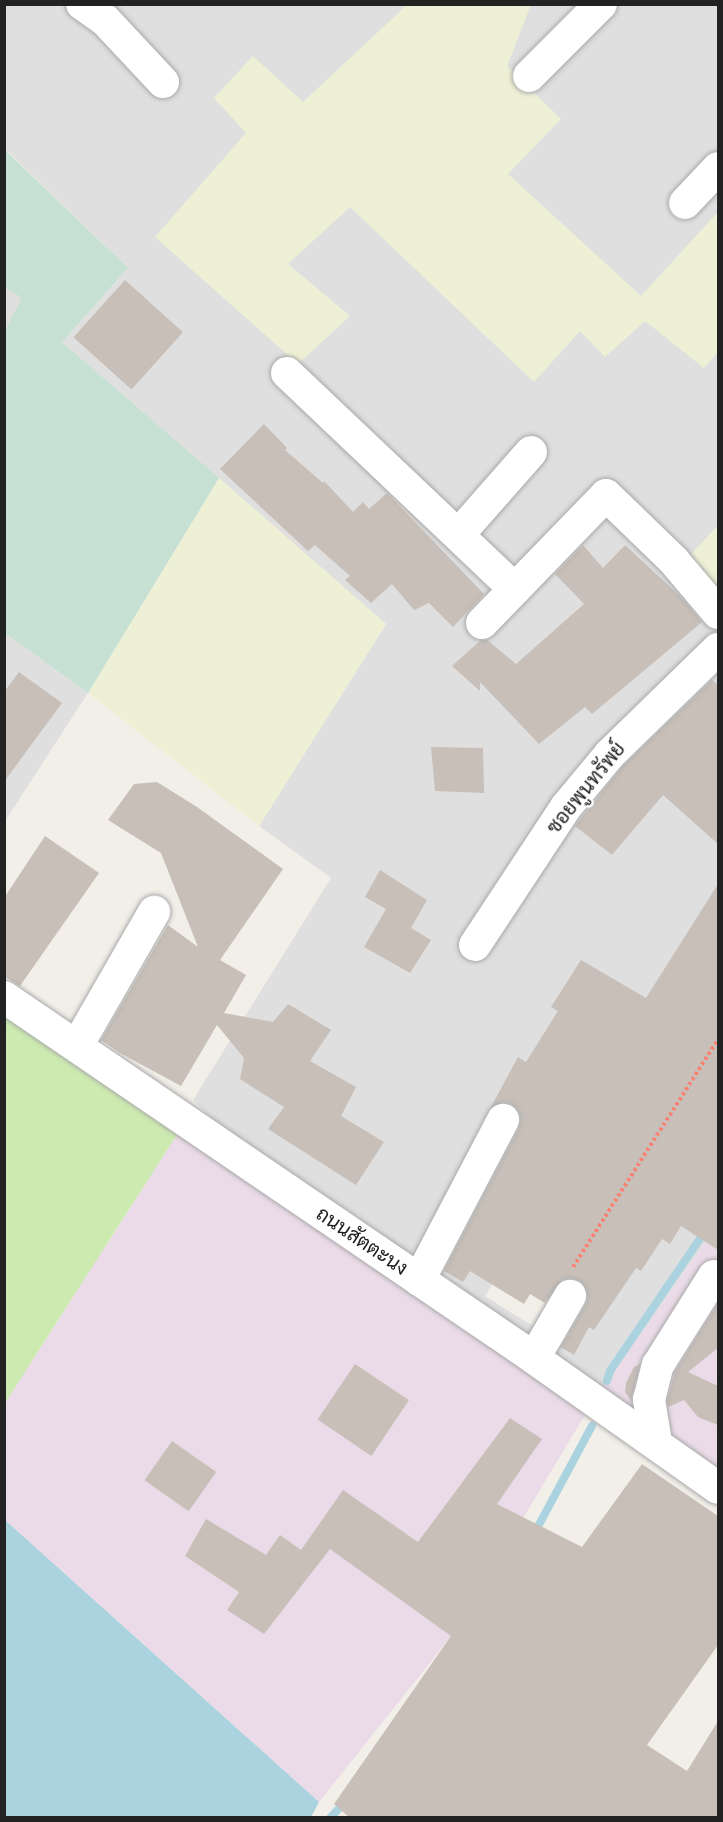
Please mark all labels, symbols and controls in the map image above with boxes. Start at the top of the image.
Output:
street label: ซอยพูนทรัพย์ [542,737,630,839]
street label: ถนนสัตตะนง [312,1202,412,1280]

